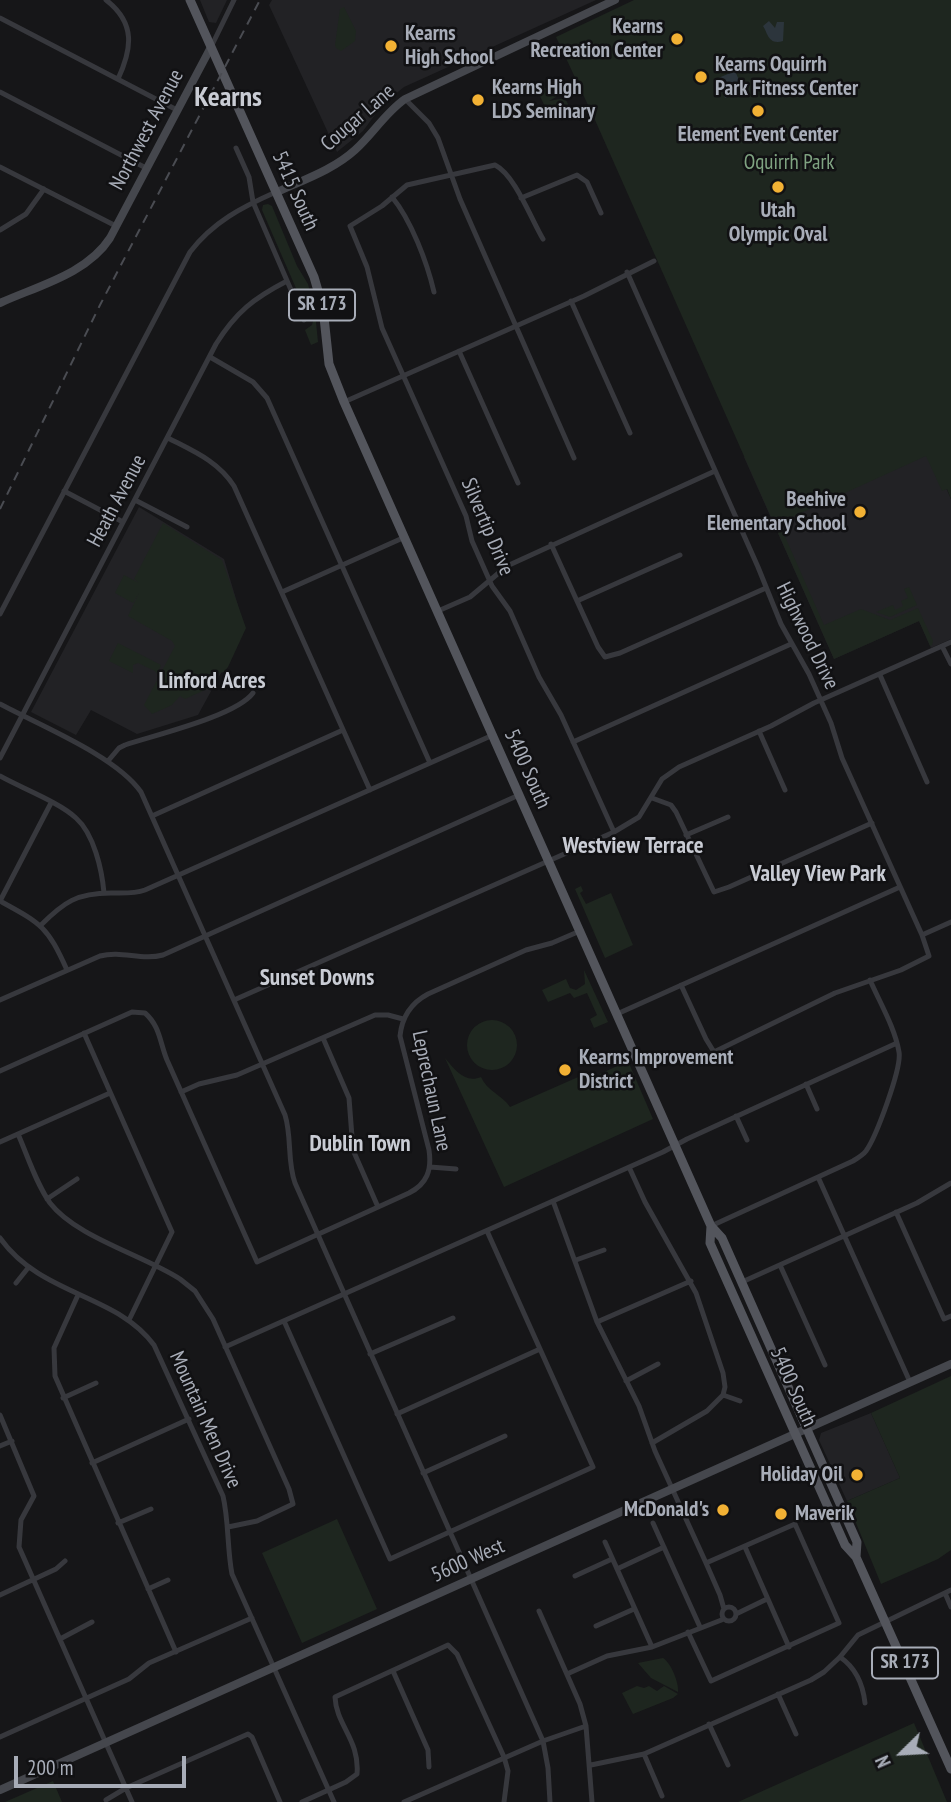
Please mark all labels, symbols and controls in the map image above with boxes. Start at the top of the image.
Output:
place label: Kearns Recreation Center [531,14,663,64]
place label: Kearns High School [405,21,494,71]
marker: Kearns Recreation Center [669,31,685,47]
marker: Kearns High School [383,38,399,54]
place label: Kearns Oquirrh Park Fitness Center [715,52,858,102]
street label: Northwest Avenue [105,65,189,195]
marker: Kearns Oquirrh Park Fitness Center [693,69,709,85]
place label: Kearns High LDS Seminary [492,75,595,125]
street label: Cougar Lane [316,79,400,157]
district label: Kearns [194,81,262,115]
marker: Kearns High LDS Seminary [470,92,486,108]
marker: Element Event Center [750,103,766,119]
place label: Element Event Center [678,122,838,148]
street label: 5415 South [266,147,324,235]
park label: Oquirrh Park [744,150,834,176]
marker: Utah Olympic Oval [770,179,786,195]
place label: Utah Olympic Oval [729,198,827,248]
road number: SR 173 [289,290,355,320]
street label: Heath Avenue [82,451,152,551]
street label: Silvertip Drive [455,474,519,580]
place label: Beehive Elementary School [707,487,846,537]
marker: Beehive Elementary School [852,504,868,520]
street label: Highwood Drive [770,578,844,694]
district label: Linford Acres [158,667,266,695]
street label: 5400 South [498,725,556,813]
district label: Westview Terrace [562,832,704,860]
district label: Valley View Park [750,860,886,888]
district label: Sunset Downs [260,964,374,992]
street label: Leprechaun Lane [406,1028,456,1154]
place label: Kearns Improvement District [579,1045,733,1095]
marker: Kearns Improvement District [557,1062,573,1078]
district label: Dublin Town [309,1130,411,1158]
street label: 5400 South [764,1343,822,1431]
street label: Mountain Men Drive [164,1348,246,1492]
place label: Holiday Oil [760,1462,843,1488]
marker: Holiday Oil [849,1467,865,1483]
place label: McDonald's [624,1497,709,1523]
place label: Maverik [795,1501,854,1527]
marker: McDonald's [715,1502,731,1518]
marker: Maverik [773,1506,789,1522]
street label: 5600 West [428,1534,508,1588]
road number: SR 173 [872,1648,938,1679]
north arrow [867,1718,937,1788]
scale bar [18,1742,189,1786]
text: N [870,1752,896,1771]
text: 200 m [27,1754,73,1781]

